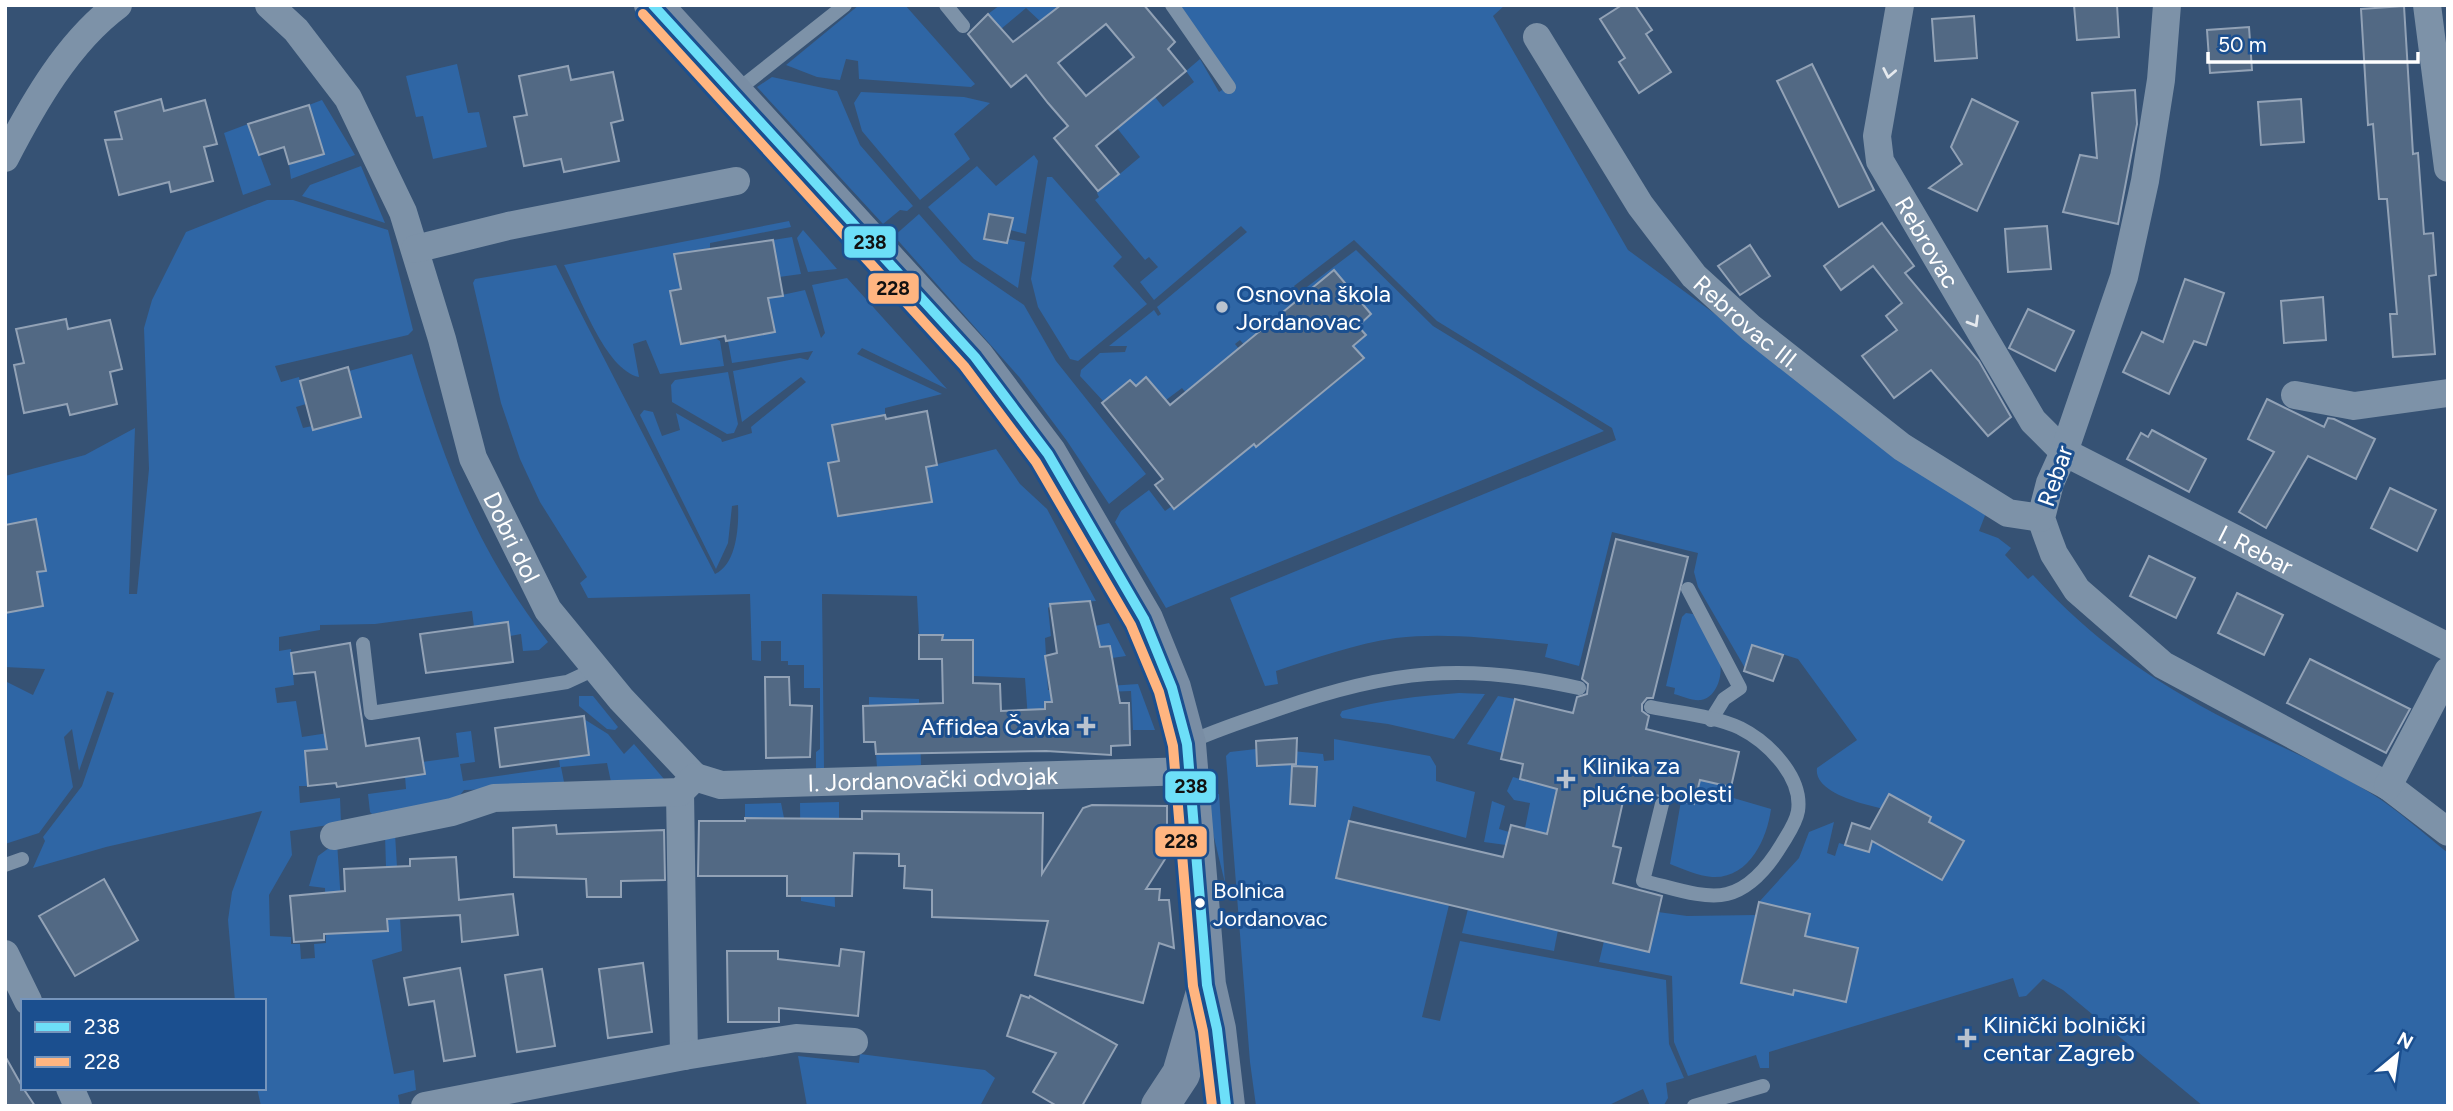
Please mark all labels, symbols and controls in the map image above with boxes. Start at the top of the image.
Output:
scale bar [2208,21,2418,65]
text: 50 m [2218,32,2267,57]
one-way arrow [1883,67,1898,79]
street label: Rebrovac [1889,191,1966,293]
line badge: 238 [843,225,897,259]
text: 238 [853,231,887,254]
street label: Rebrovac III. [1688,269,1807,376]
line badge: 228 [867,272,920,305]
text: 228 [876,277,910,300]
place label: Osnovna škola Jordanovac [1236,279,1391,336]
marker: Osnovna škola Jordanovac [1214,299,1230,315]
one-way arrow [1965,315,1978,328]
street label: Rebar [2031,442,2079,510]
street label: Dobri dol [477,487,547,587]
street label: I. Rebar [2214,518,2298,581]
place label: Affidea Čavka [920,712,1070,741]
marker: Affidea Čavka [1076,716,1096,736]
place label: Klinika za plućne bolesti [1582,751,1732,808]
street label: I. Jordanovački odvojak [807,760,1059,797]
marker: Klinika za plućne bolesti [1556,769,1576,789]
line badge: 238 [1164,770,1217,804]
text: 238 [1174,775,1208,798]
line badge: 228 [1154,825,1208,858]
text: 228 [1164,830,1198,853]
place label: Bolnica Jordanovac [1213,877,1328,932]
marker: Bolnica Jordanovac [1193,896,1207,910]
legend [21,999,266,1090]
place label: Klinički bolnički centar Zagreb [1983,1010,2146,1067]
text: 238 [84,1014,120,1039]
north arrow [2362,1020,2432,1090]
text: N [2393,1027,2417,1054]
marker: Klinički bolnički centar Zagreb [1957,1028,1977,1048]
text: 228 [84,1049,120,1074]

